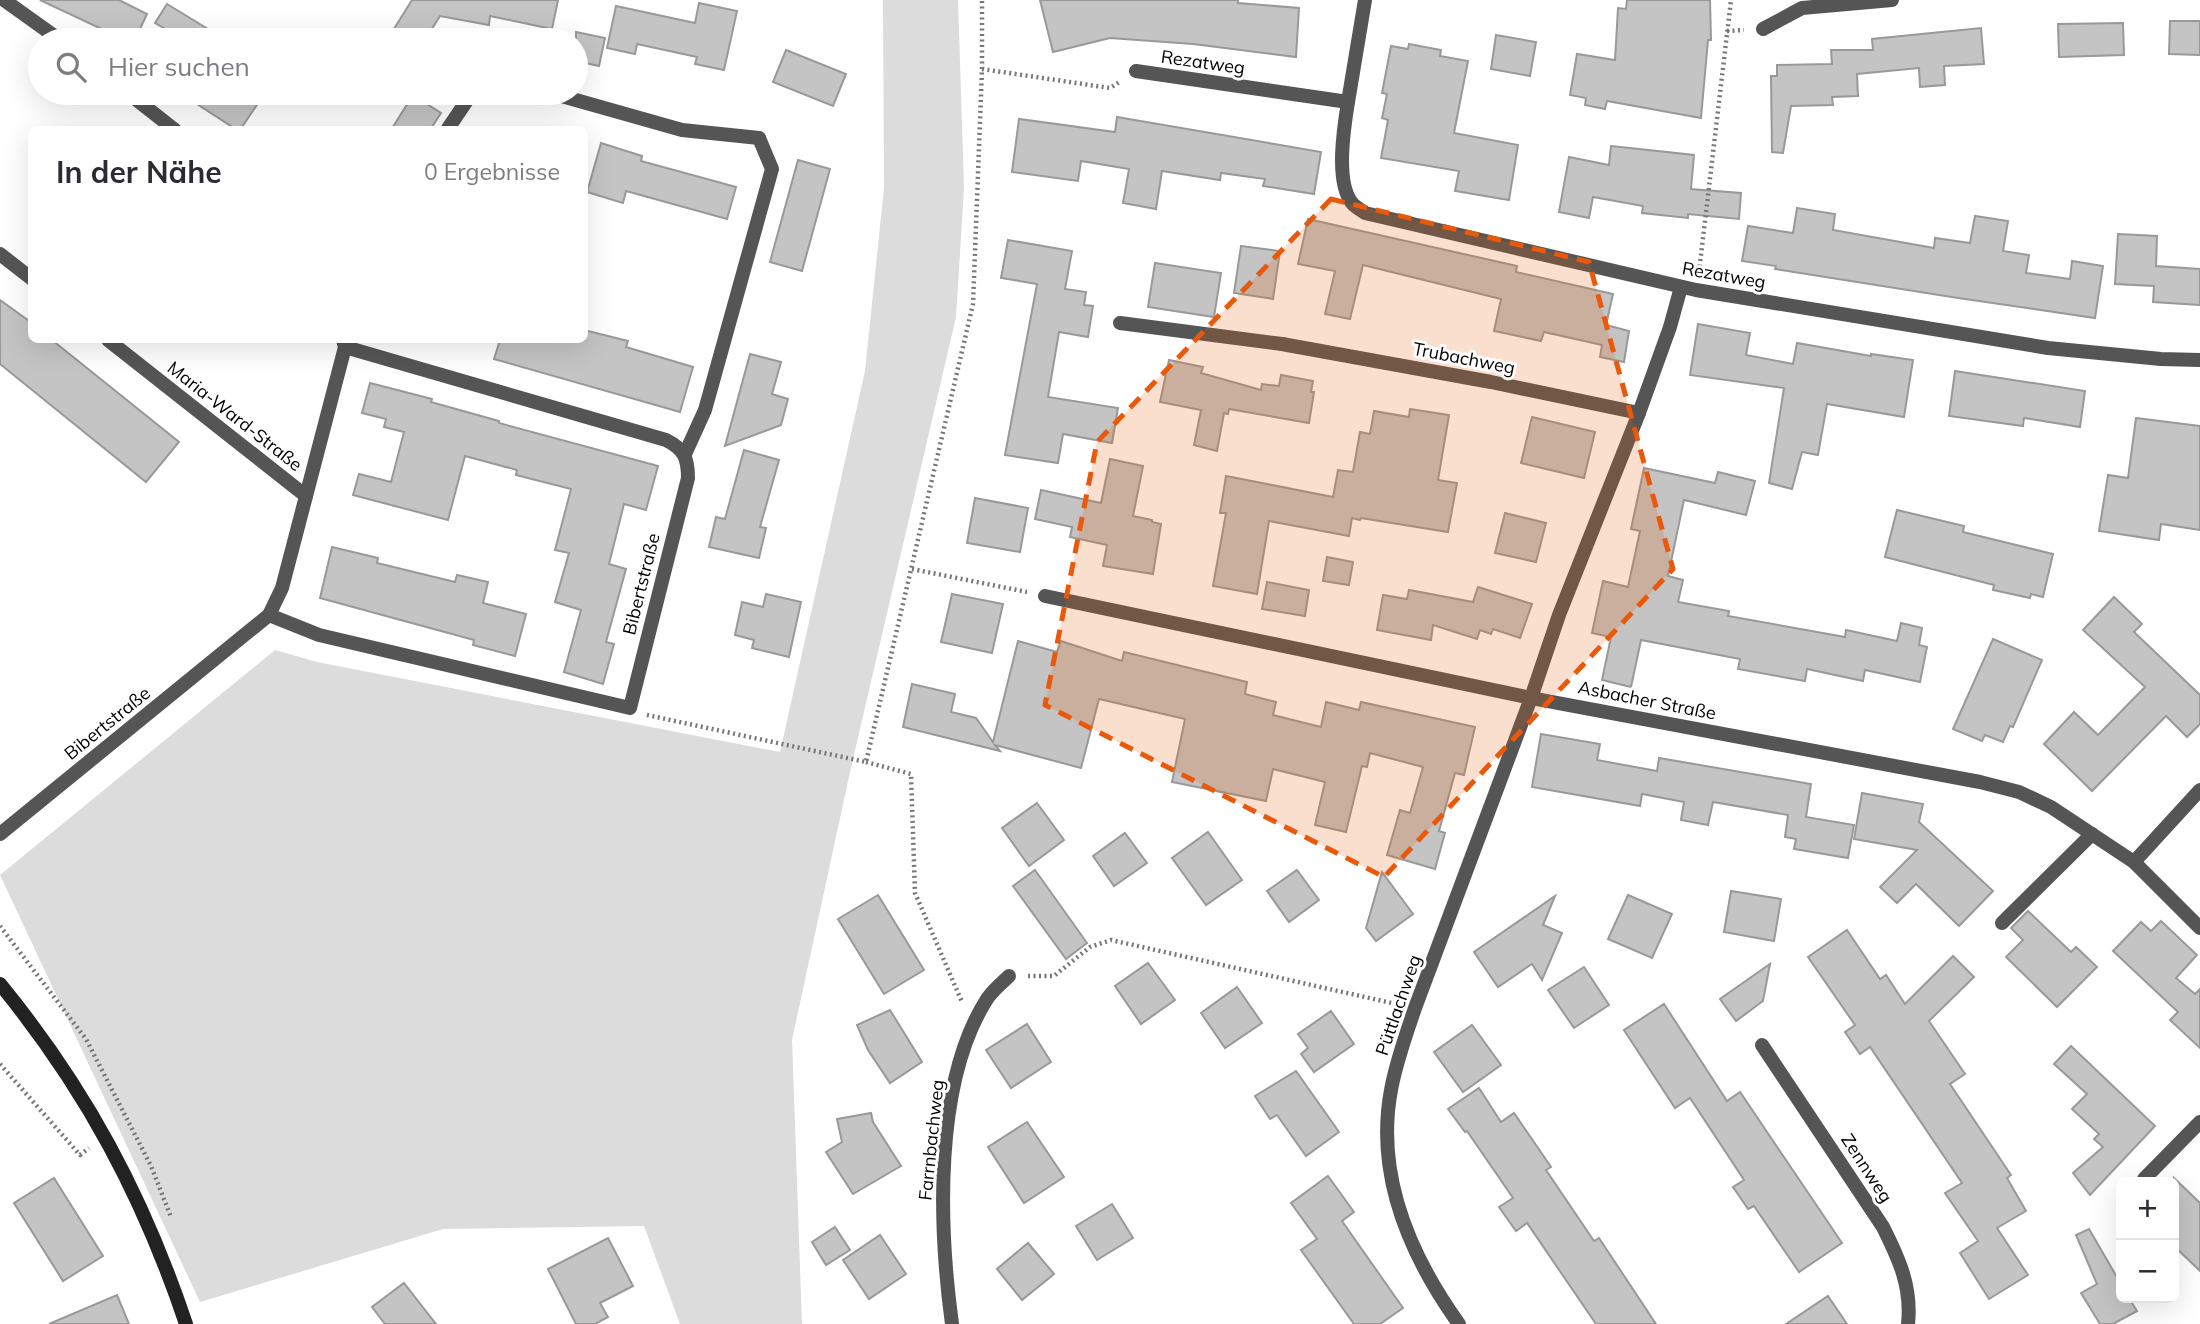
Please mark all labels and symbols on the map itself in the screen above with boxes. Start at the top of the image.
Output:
street label: Rezatweg [1159,45,1247,79]
street label: Rezatweg [1680,256,1768,294]
street label: Trubachweg [1411,337,1517,379]
street label: Maria-Ward-Straße [163,356,307,476]
street label: Bibertstraße [617,531,665,637]
street label: Asbacher Straße [1576,675,1718,725]
street label: Bibertstraße [59,681,155,765]
street label: Püttlachweg [1370,952,1426,1058]
street label: Farrnbachweg [913,1078,949,1202]
street label: Zennweg [1836,1129,1898,1207]

